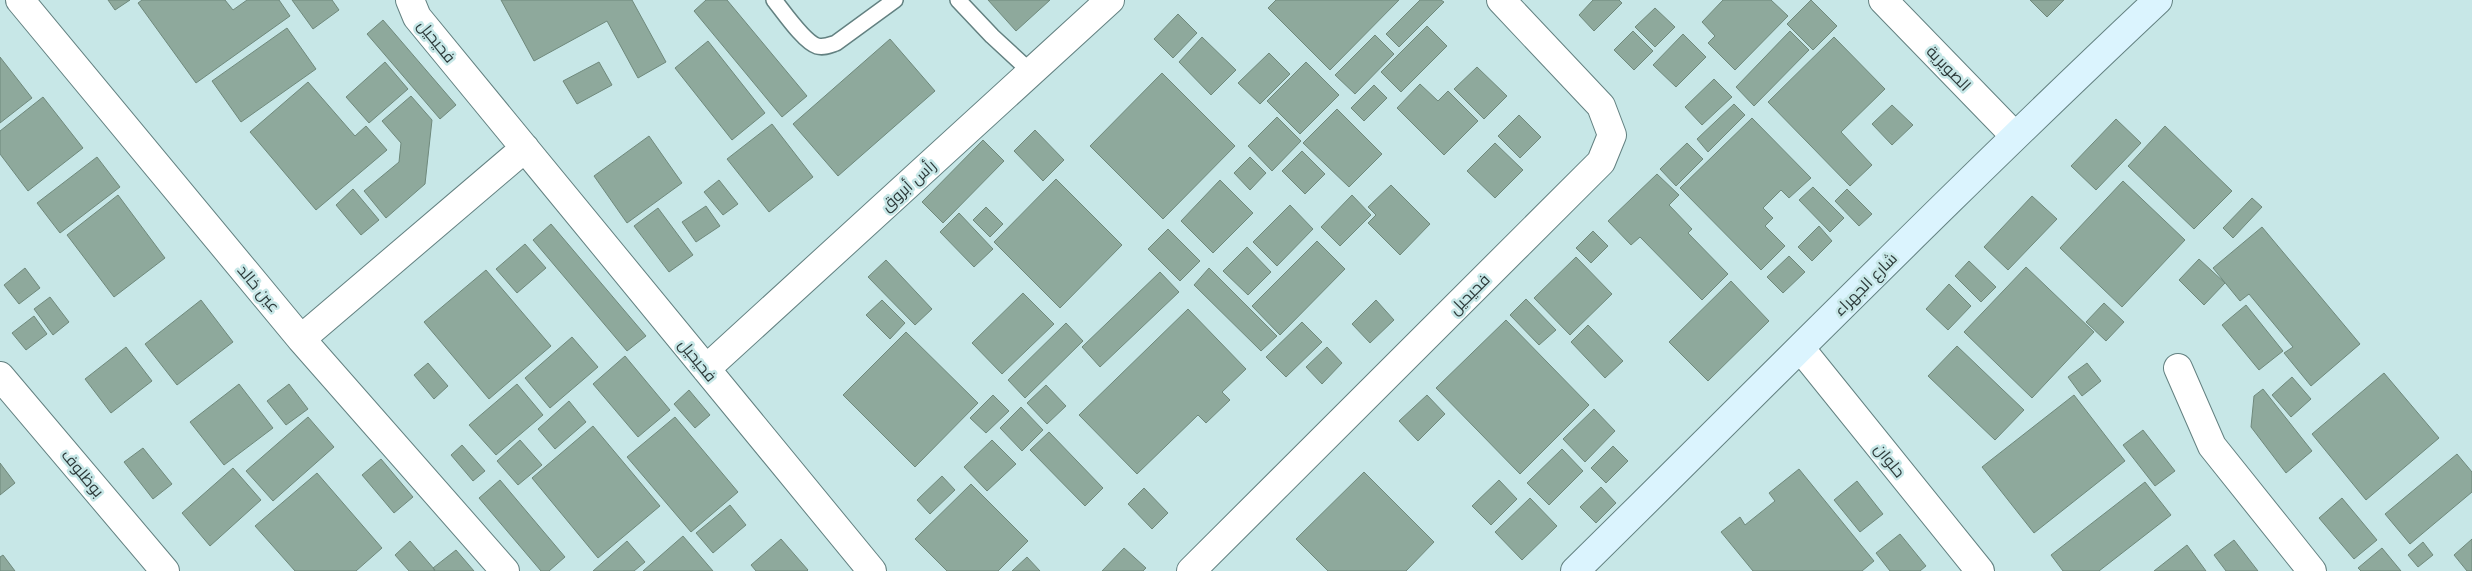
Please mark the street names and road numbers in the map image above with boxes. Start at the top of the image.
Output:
street label: فحيحيل [413,16,460,67]
street label: الصويرية [1923,42,1975,95]
street label: رأس أبروق [877,156,940,216]
street label: شارع الجهراء [1830,249,1902,321]
street label: عين خالد [233,261,284,316]
street label: فحيحيل [1445,270,1494,319]
street label: فحيحيل [674,335,721,386]
street label: حلوان [1869,440,1909,482]
street label: بوظلوف [57,446,108,501]

